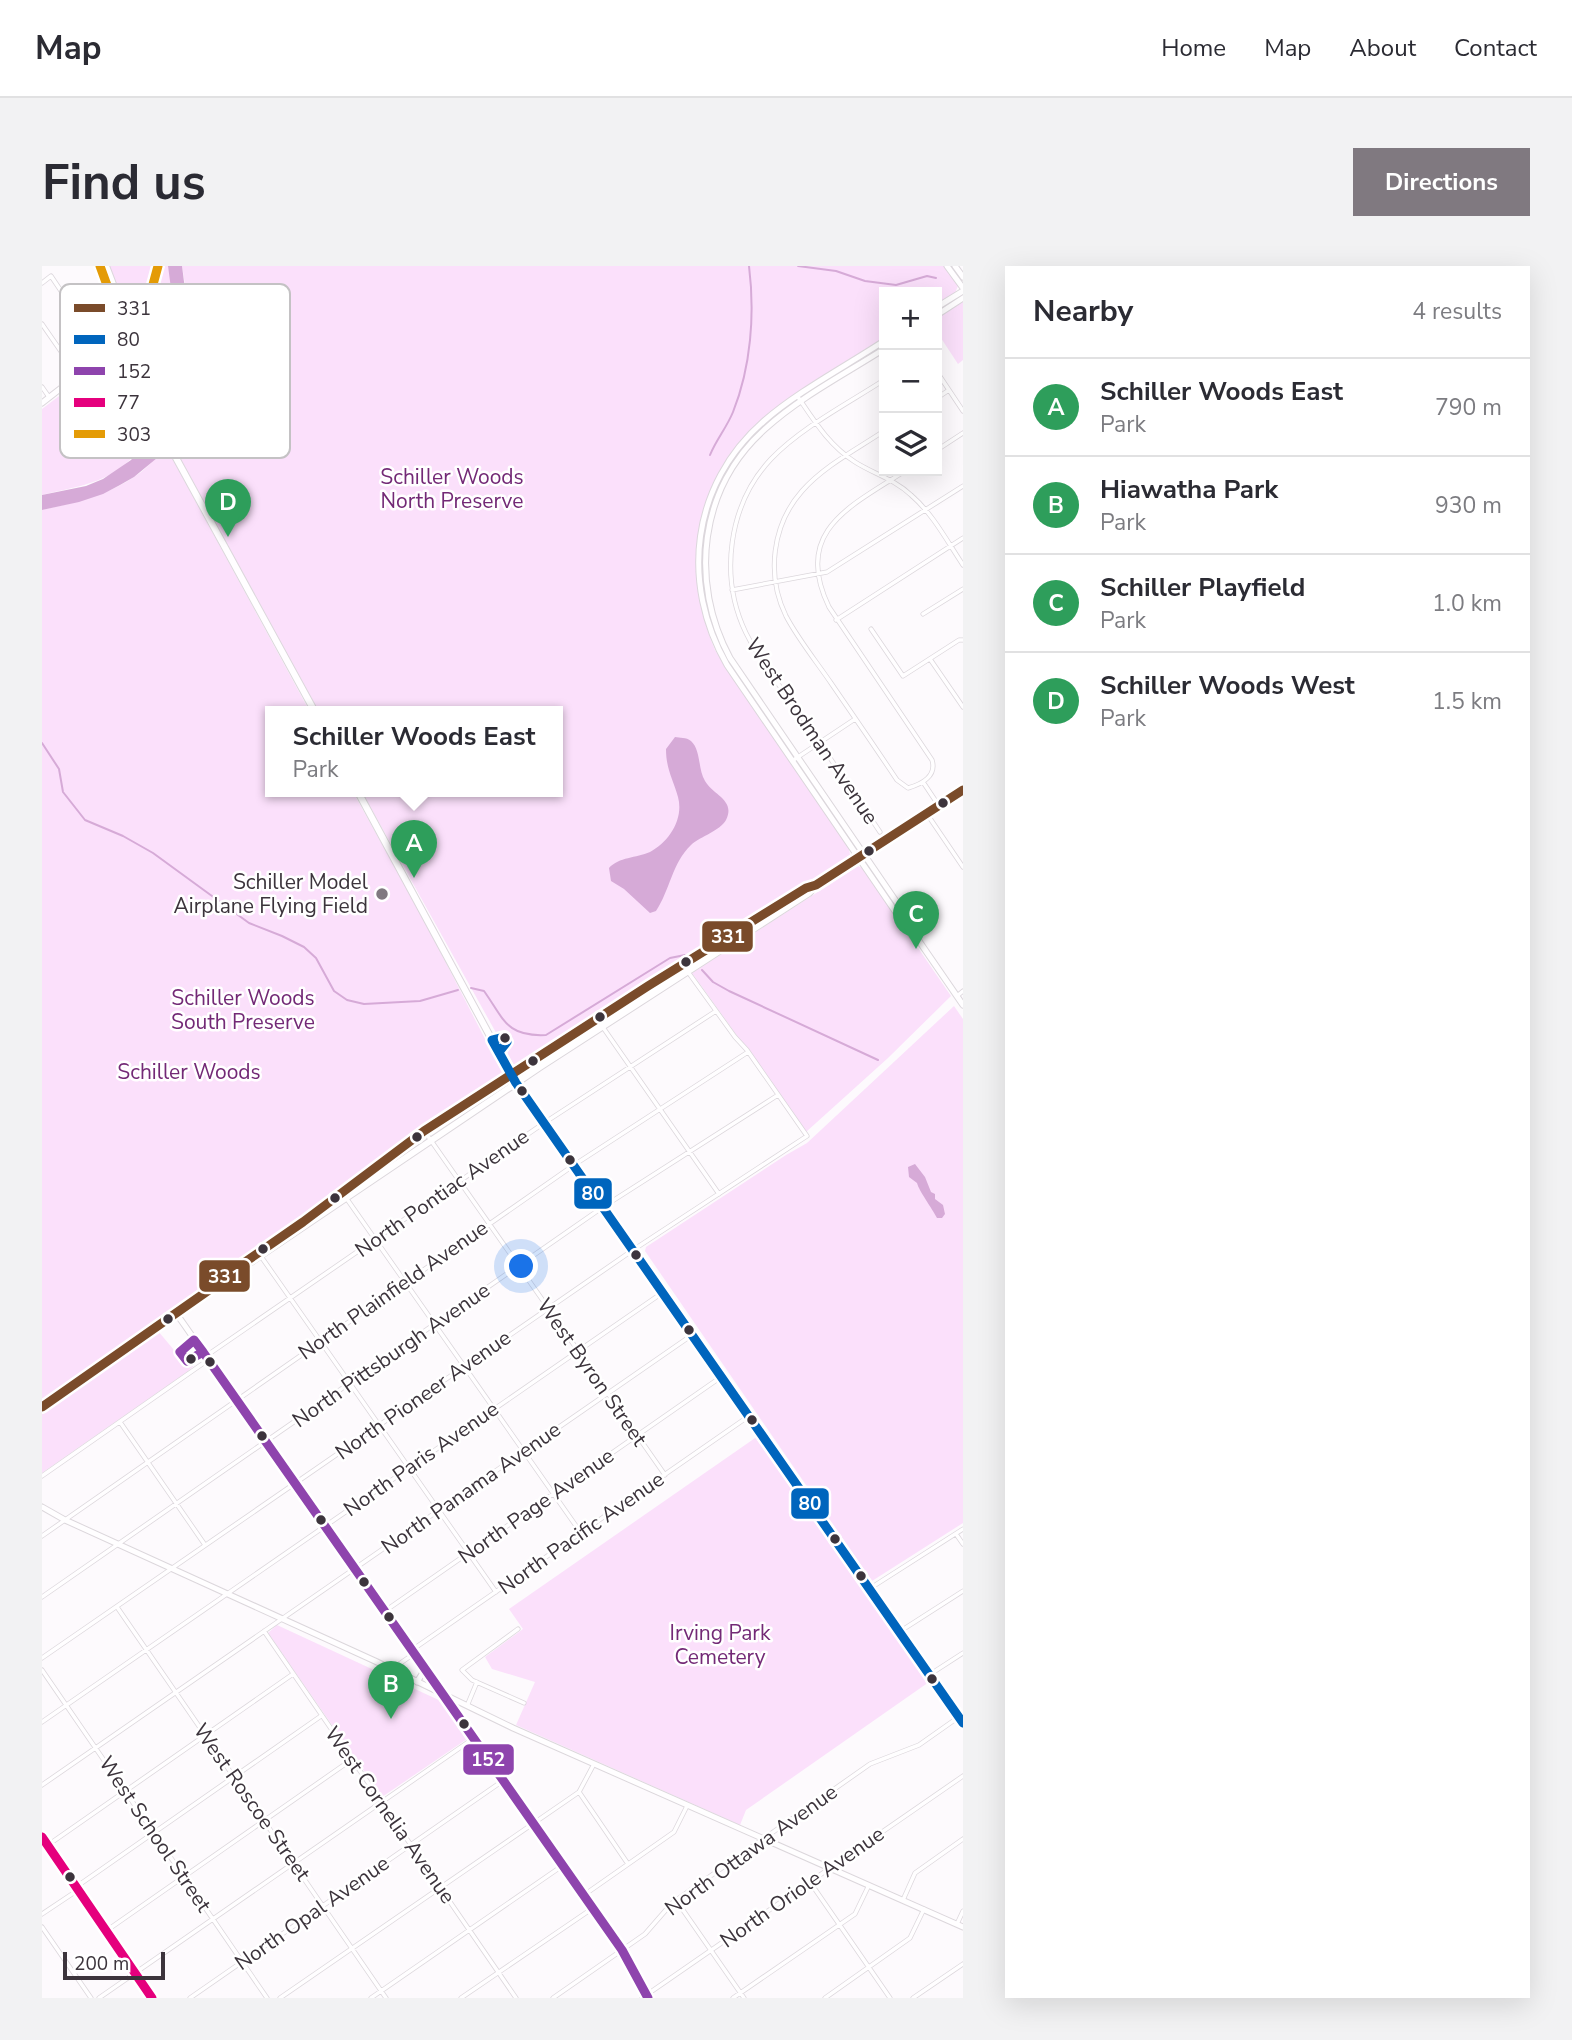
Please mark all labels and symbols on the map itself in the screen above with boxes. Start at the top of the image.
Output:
legend [60,284,290,458]
text: 331 [117,296,151,322]
text: 80 [117,327,140,353]
text: 152 [117,359,151,385]
text: 77 [117,390,140,416]
text: 303 [117,422,151,448]
park label: Schiller Woods North Preserve [380,463,524,515]
pin: D [205,479,251,537]
street label: West Brodman Avenue [739,632,885,830]
unlabelled marker [936,796,950,810]
pin: A [391,820,437,878]
unlabelled marker [862,844,876,858]
place label: Schiller Model Airplane Flying Field [174,868,369,920]
marker: Schiller Model Airplane Flying Field [374,886,390,902]
pin: C [893,891,939,949]
line badge: 331 [701,920,754,953]
text: 331 [711,924,745,950]
unlabelled marker [679,955,693,969]
park label: Schiller Woods South Preserve [171,984,315,1036]
unlabelled marker [593,1010,607,1024]
unlabelled marker [498,1031,512,1045]
unlabelled marker [526,1054,540,1068]
park label: Schiller Woods [117,1058,261,1086]
unlabelled marker [515,1084,529,1098]
street label: North Pontiac Avenue [349,1122,535,1264]
unlabelled marker [410,1130,424,1144]
unlabelled marker [563,1153,577,1167]
line badge: 80 [573,1177,613,1210]
text: 80 [582,1181,604,1207]
unlabelled marker [328,1191,342,1205]
street label: North Plainfield Avenue [293,1214,493,1366]
unlabelled marker [256,1242,270,1256]
unlabelled marker [629,1248,643,1262]
your location [504,1249,538,1283]
line badge: 331 [198,1259,251,1293]
text: 331 [208,1264,242,1290]
street label: North Pittsburgh Avenue [287,1276,495,1434]
street label: West Byron Street [530,1293,654,1452]
unlabelled marker [161,1312,175,1326]
unlabelled marker [682,1323,696,1337]
street label: North Pioneer Avenue [330,1324,516,1466]
unlabelled marker [184,1352,198,1366]
unlabelled marker [203,1355,217,1369]
street label: North Paris Avenue [338,1395,504,1523]
unlabelled marker [745,1413,759,1427]
street label: North Panama Avenue [376,1415,566,1561]
unlabelled marker [255,1429,269,1443]
street label: North Page Avenue [453,1442,619,1570]
street label: North Pacific Avenue [492,1465,670,1601]
line badge: 80 [790,1487,830,1520]
text: 80 [799,1491,821,1517]
unlabelled marker [314,1513,328,1527]
unlabelled marker [828,1532,842,1546]
unlabelled marker [854,1569,868,1583]
unlabelled marker [357,1575,371,1589]
unlabelled marker [382,1610,396,1624]
park label: Irving Park Cemetery [670,1619,771,1671]
pin: B [368,1661,414,1719]
unlabelled marker [925,1672,939,1686]
unlabelled marker [457,1717,471,1731]
street label: West Roscoe Street [187,1718,317,1887]
street label: West Cornelia Avenue [318,1721,462,1909]
line badge: 152 [462,1743,515,1776]
text: 152 [471,1747,505,1773]
street label: West School Street [92,1750,218,1918]
street label: North Ottawa Avenue [659,1778,843,1922]
street label: North Oriole Avenue [714,1820,890,1954]
street label: North Opal Avenue [229,1849,395,1977]
unlabelled marker [63,1870,77,1884]
scale bar [63,1949,164,1981]

